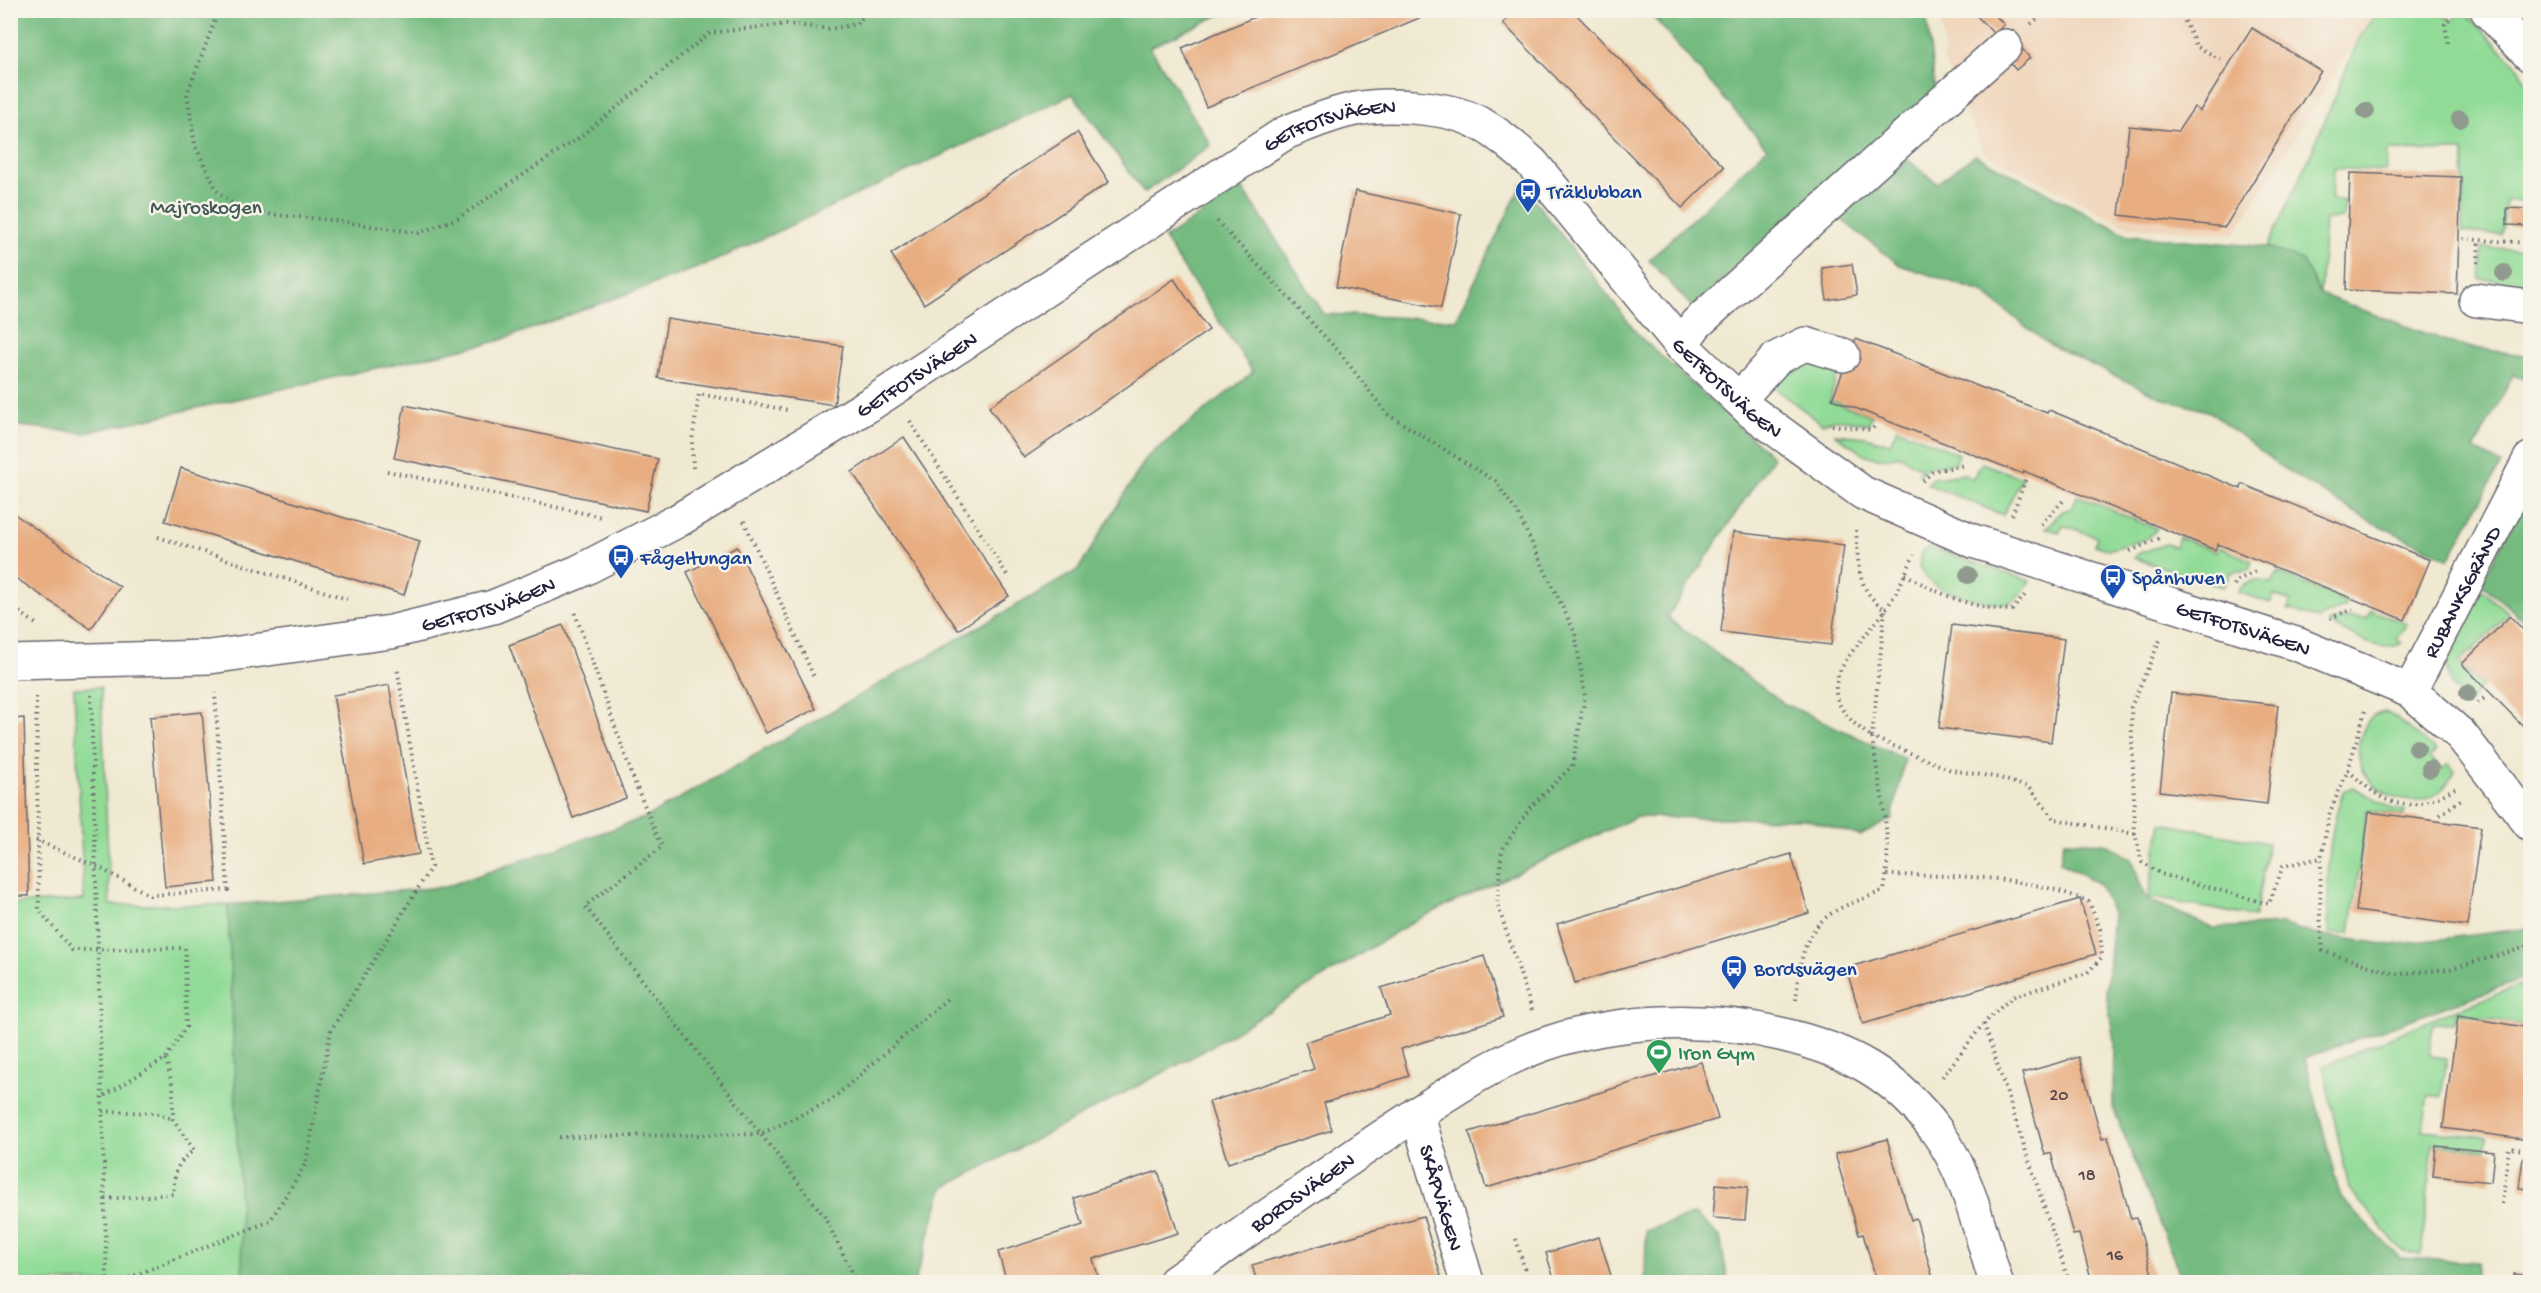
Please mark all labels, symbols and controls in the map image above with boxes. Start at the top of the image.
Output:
street label: GETFOTSVÄGEN [1260,97,1396,160]
bus stop icon: Träklubban [1513,176,1543,214]
place label: Träklubban [1546,182,1642,207]
park label: Majroskogen [150,197,262,222]
street label: GETFOTSVÄGEN [853,328,984,425]
street label: GETFOTSVÄGEN [1664,334,1786,446]
street label: RUBANKSGRÄND [2420,523,2509,663]
bus stop icon: Fågeltungan [606,542,636,580]
place label: Fågeltungan [639,548,752,573]
bus stop icon: Spånhuven [2098,562,2128,600]
place label: Spånhuven [2132,568,2225,593]
street label: GETFOTSVÄGEN [419,574,560,640]
street label: GETFOTSVÄGEN [2172,597,2313,664]
bus stop icon: Bordsvägen [1719,953,1749,991]
place label: Bordsvägen [1753,959,1857,984]
sports icon: Iron Gym [1644,1037,1674,1075]
place label: Iron Gym [1678,1043,1755,1068]
house number: 20 [2049,1086,2069,1107]
street label: SKÅPVÄGEN [1411,1142,1466,1254]
street label: BORDSVÄGEN [1246,1149,1361,1240]
house number: 18 [2077,1166,2096,1187]
house number: 16 [2106,1246,2124,1267]

